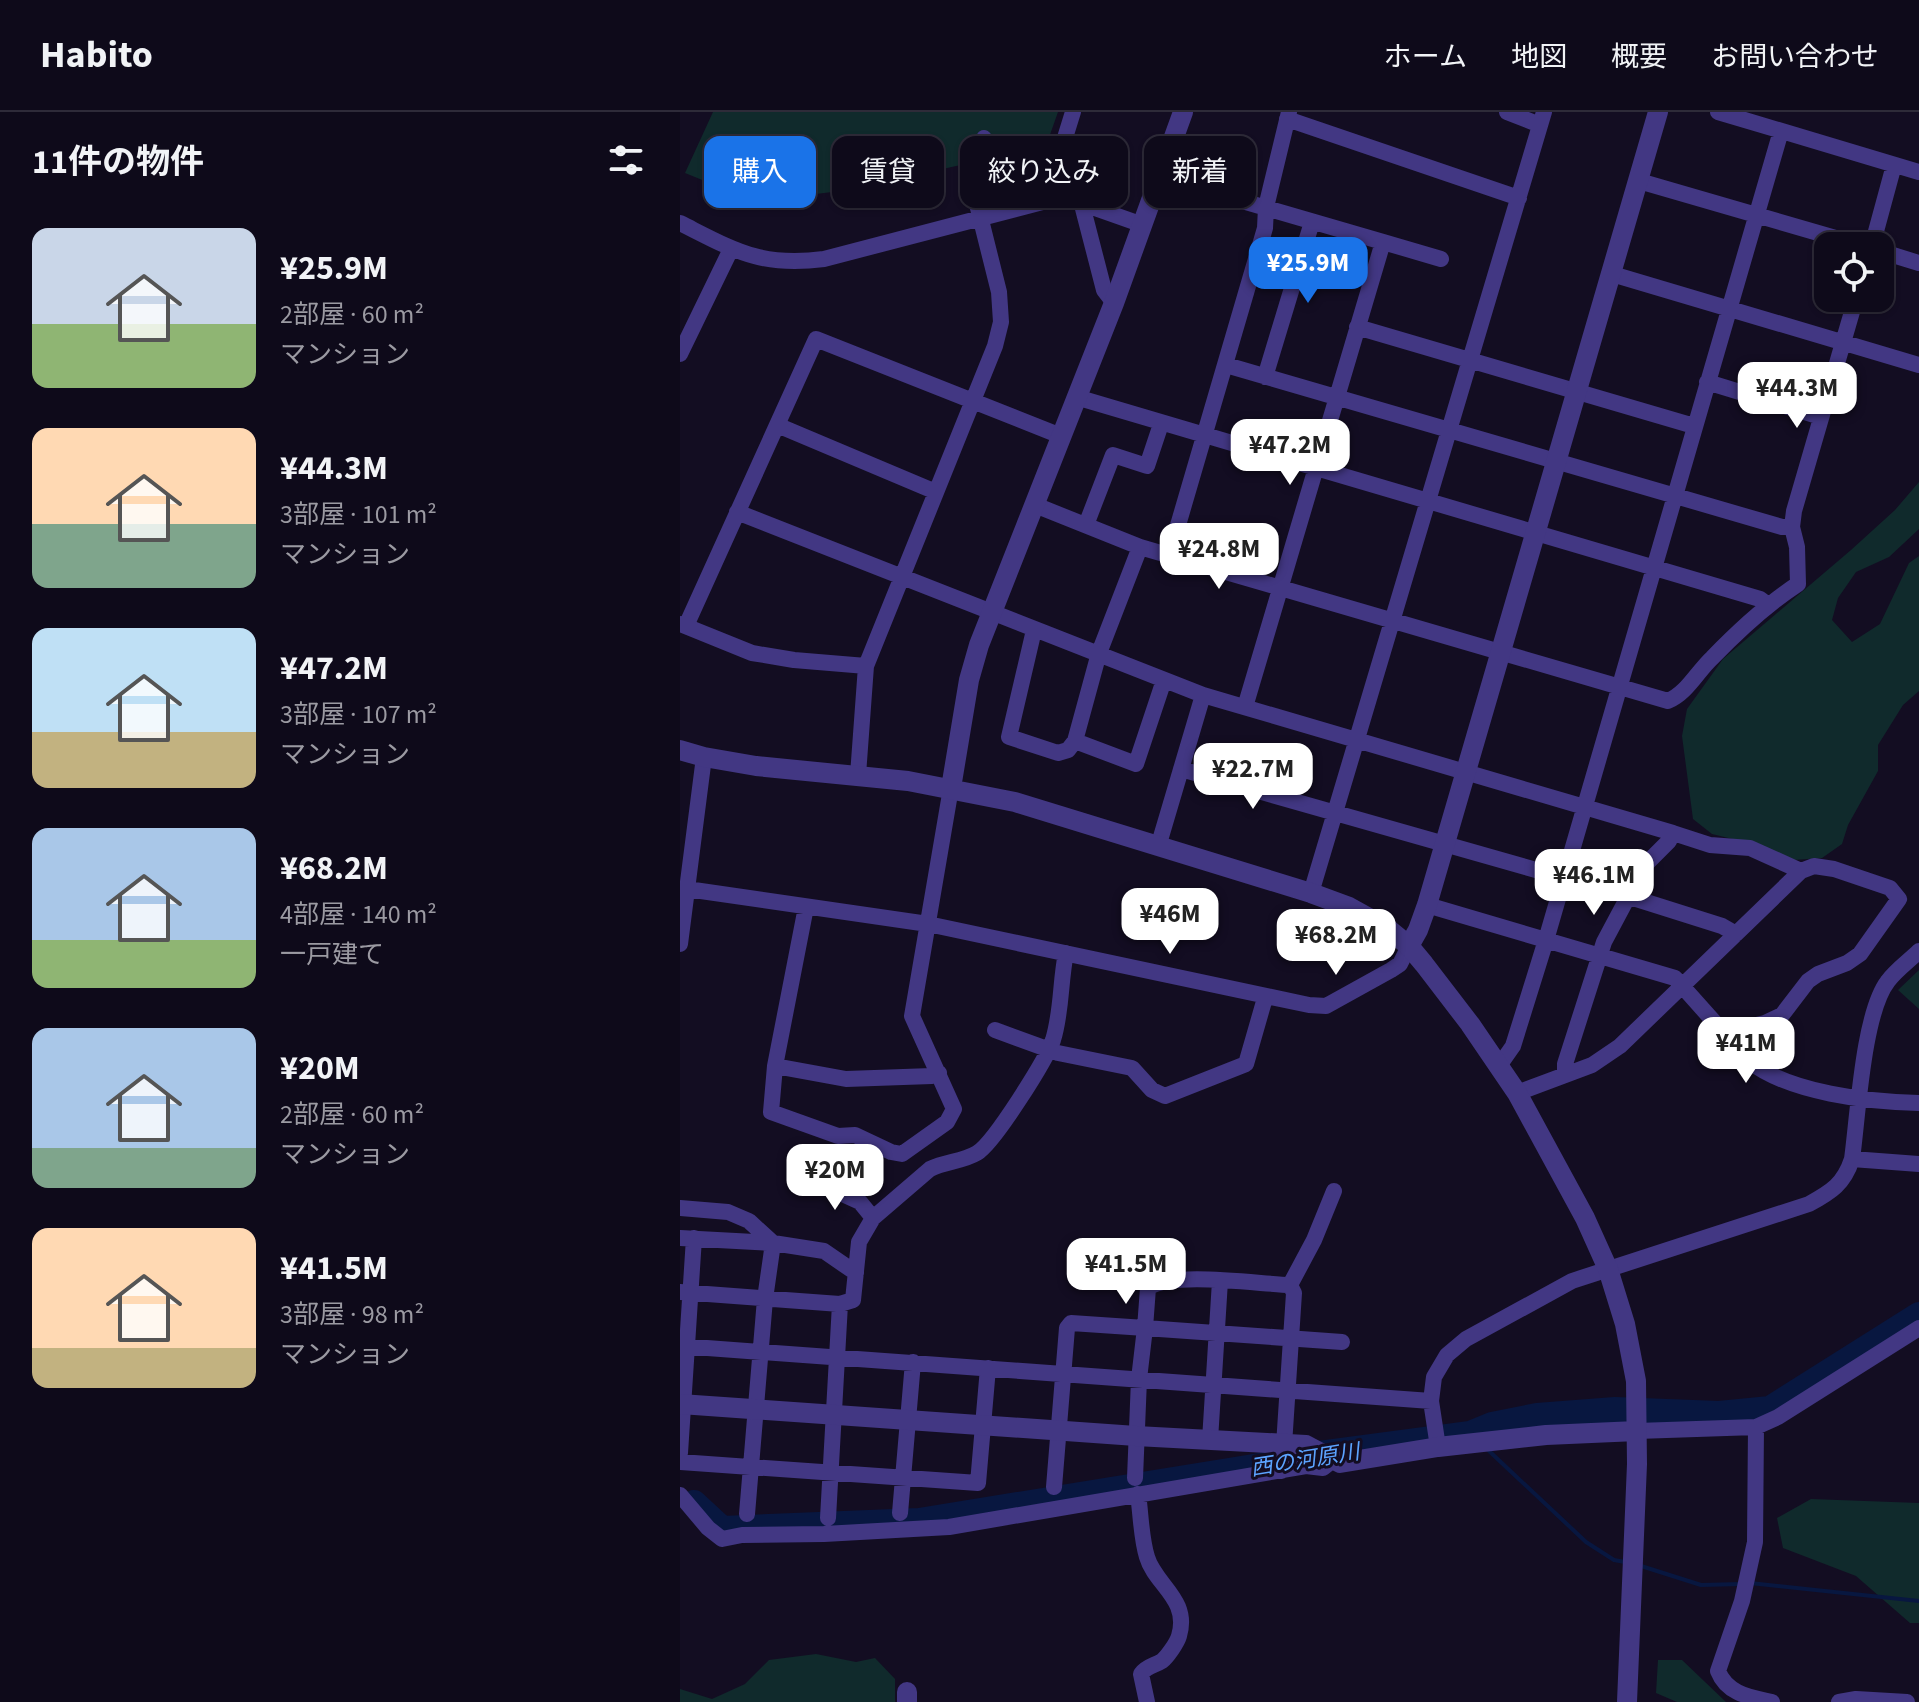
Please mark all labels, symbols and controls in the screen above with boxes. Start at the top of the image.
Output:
text: Habito [40,28,153,82]
text: ホーム [1384,37,1467,77]
text: 地図 [1511,37,1567,77]
text: 概要 [1611,37,1667,77]
text: お問い合わせ [1711,37,1879,77]
chip: 購入 [704,136,816,208]
chip: 賃貸 [832,136,944,208]
chip: 絞り込み [960,136,1128,208]
chip: 新着 [1144,136,1256,208]
text: 11件の物件 [32,138,204,187]
icon: filters [604,138,648,182]
map controls [1814,232,1894,312]
button: locate [1814,232,1894,312]
pin: ¥25.9M [1243,237,1373,305]
text: ¥25.9M [280,244,388,293]
text: ¥25.9M [1267,244,1349,281]
icon: home [96,260,192,356]
text: 2部屋 · 60 m² [280,296,424,333]
text: マンション [280,336,410,373]
pin: ¥44.3M [1732,362,1862,430]
text: ¥44.3M [1756,369,1838,406]
pin: ¥47.2M [1225,419,1355,487]
text: ¥47.2M [1249,426,1331,463]
text: ¥44.3M [280,444,388,493]
icon: home [96,460,192,556]
text: 3部屋 · 101 m² [280,496,437,533]
pin: ¥24.8M [1154,523,1284,591]
text: ¥24.8M [1178,530,1260,567]
text: マンション [280,536,410,573]
text: ¥47.2M [280,644,388,693]
icon: home [96,660,192,756]
text: 3部屋 · 107 m² [280,696,437,733]
text: マンション [280,736,410,773]
pin: ¥22.7M [1188,743,1318,811]
text: ¥22.7M [1212,750,1294,787]
text: ¥68.2M [280,844,388,893]
pin: ¥46.1M [1529,849,1659,917]
text: ¥46.1M [1553,856,1635,893]
icon: home [96,860,192,956]
pin: ¥46M [1123,888,1217,956]
text: ¥46M [1140,895,1201,932]
text: 4部屋 · 140 m² [280,896,437,933]
pin: ¥68.2M [1271,909,1401,977]
text: ¥68.2M [1295,916,1377,953]
text: 一戸建て [280,936,384,973]
pin: ¥41M [1699,1017,1793,1085]
text: ¥41M [1716,1024,1777,1061]
text: ¥20M [280,1044,360,1093]
icon: home [96,1060,192,1156]
text: 2部屋 · 60 m² [280,1096,424,1133]
text: マンション [280,1136,410,1173]
pin: ¥20M [788,1144,882,1212]
text: ¥20M [805,1151,866,1188]
pin: ¥41.5M [1061,1238,1191,1306]
text: ¥41.5M [280,1244,388,1293]
text: ¥41.5M [1085,1245,1167,1282]
icon: home [96,1260,192,1356]
text: 3部屋 · 98 m² [280,1296,424,1333]
text: マンション [280,1336,410,1373]
water label: 西の河原川 [1248,1435,1364,1484]

